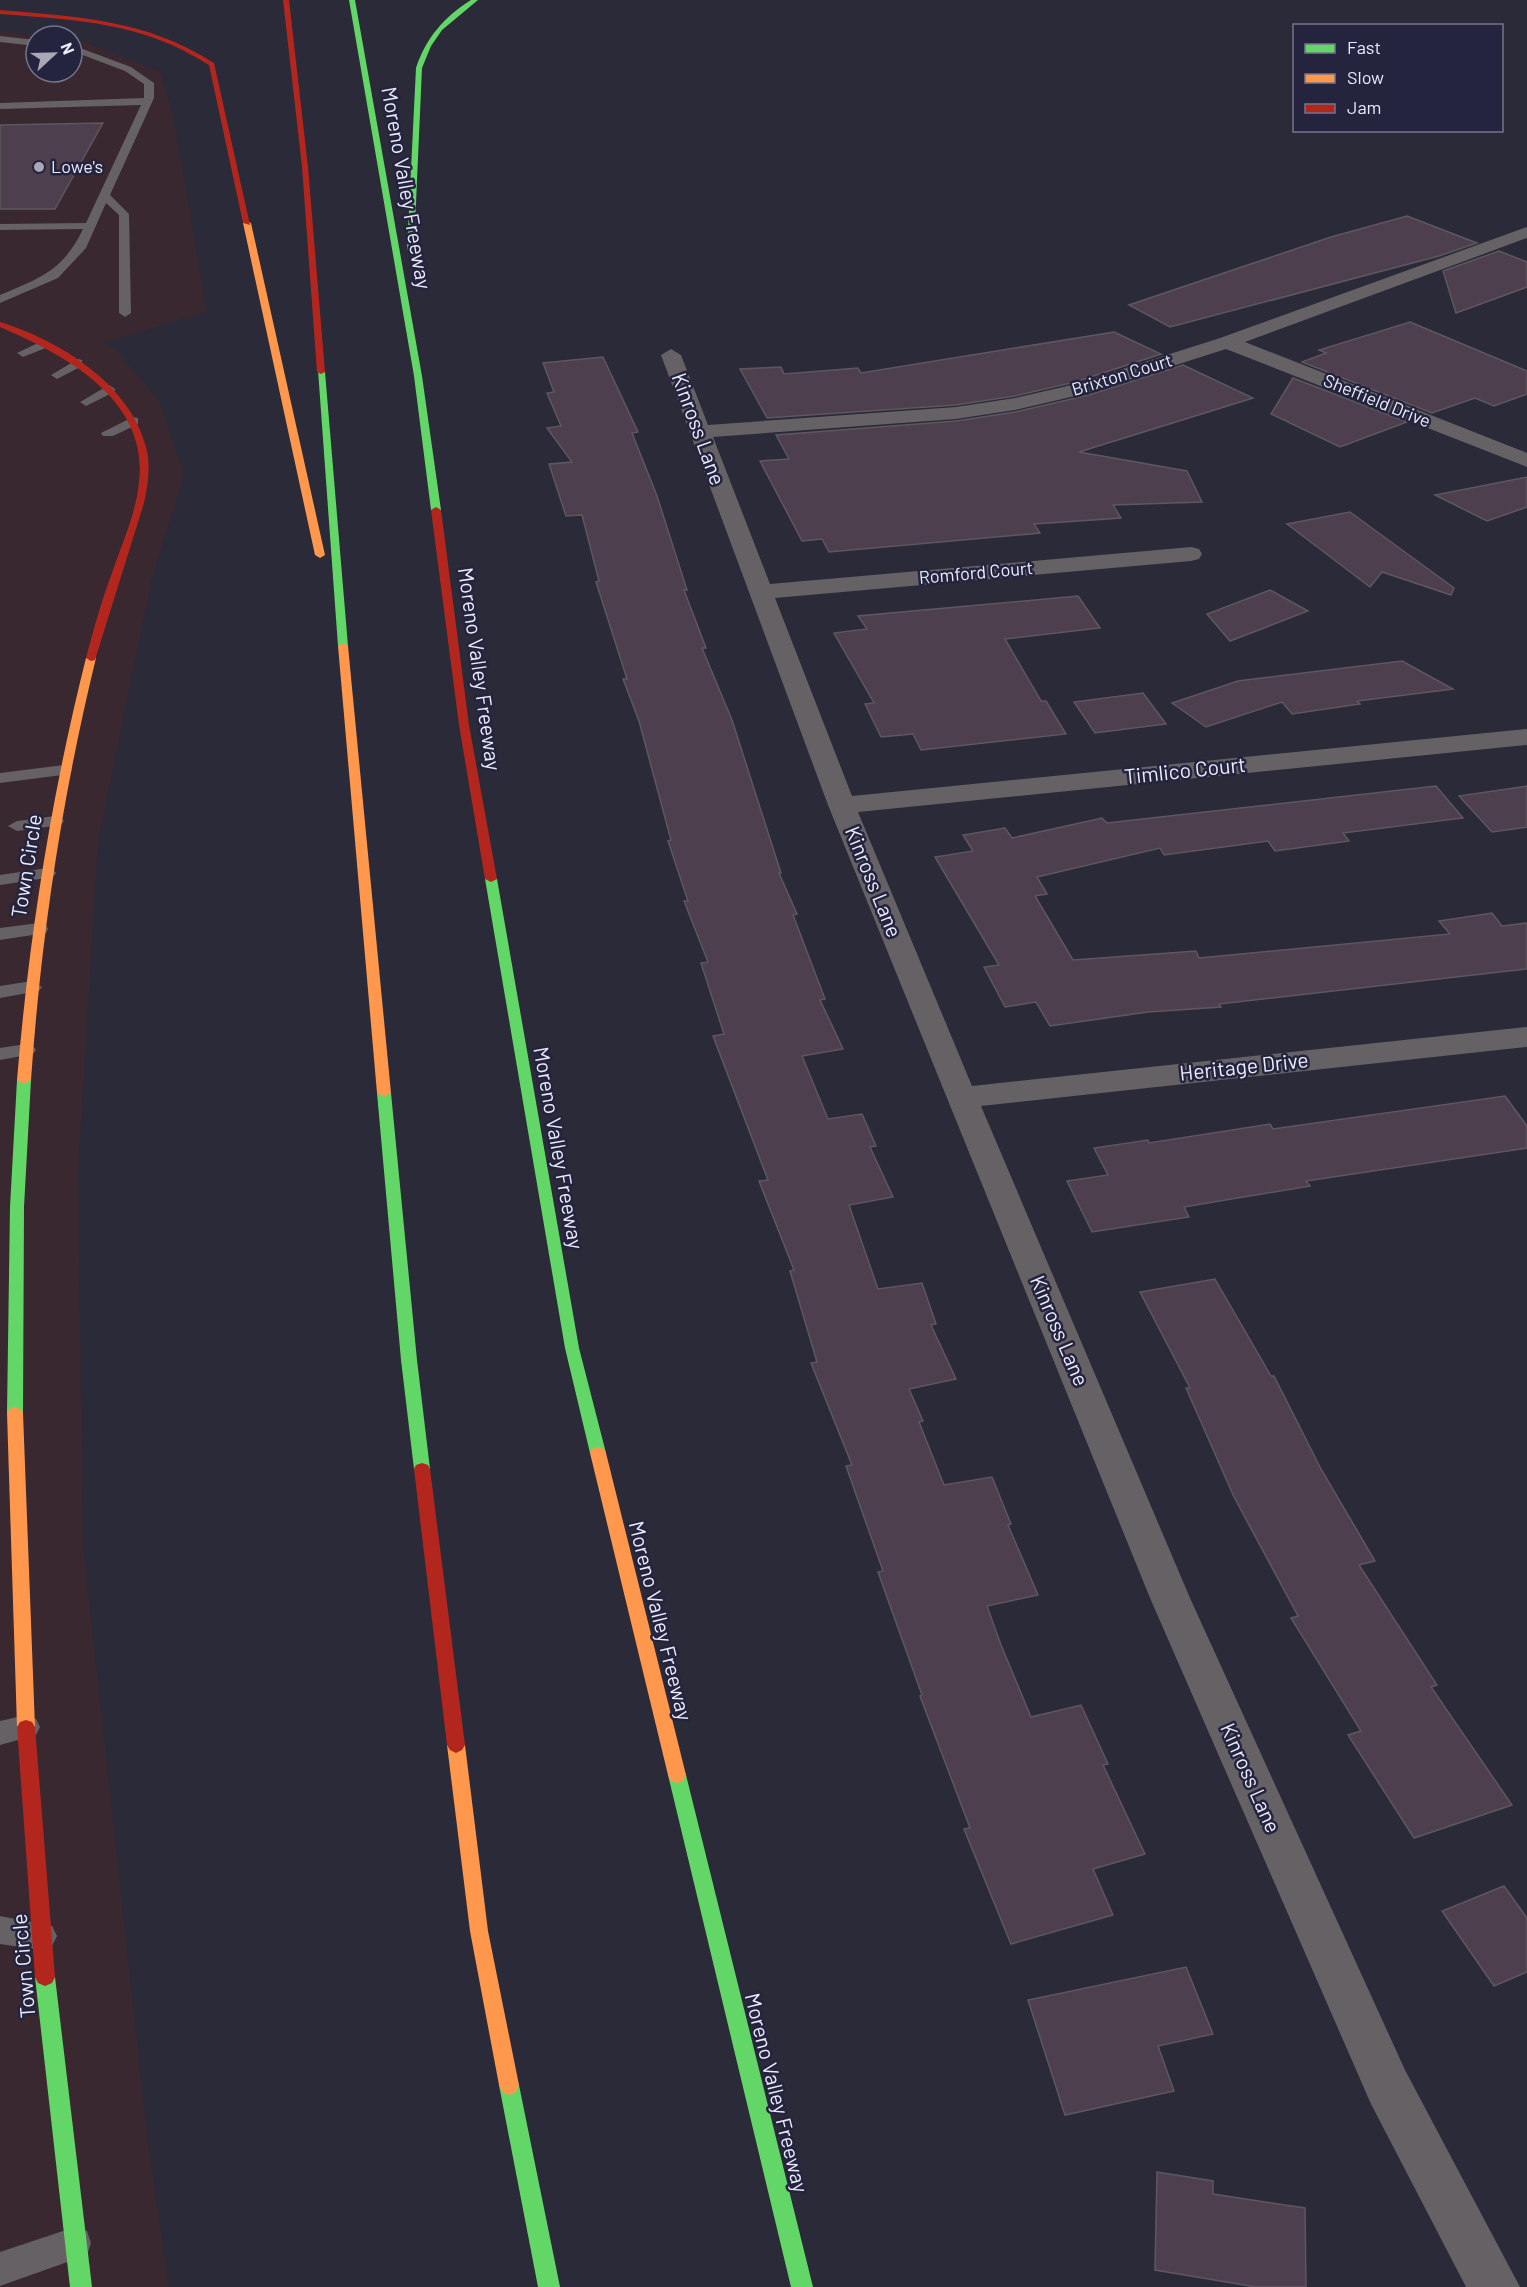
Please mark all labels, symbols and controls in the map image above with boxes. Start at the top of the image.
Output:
north arrow [24,24,84,84]
legend [1293,24,1503,132]
text: Fast [1347,36,1381,58]
text: N [58,40,79,57]
text: Slow [1347,66,1384,88]
street label: Moreno Valley Freeway [377,85,438,291]
text: Jam [1347,96,1381,118]
place label: Lowe's [51,155,103,177]
marker: Lowe's [32,160,46,174]
street label: Brixton Court [1069,348,1175,400]
street label: Kinross Lane [668,369,731,488]
street label: Sheffield Drive [1321,369,1434,432]
street label: Romford Court [918,556,1034,588]
street label: Moreno Valley Freeway [454,566,507,772]
street label: Timlico Court [1123,751,1247,788]
street label: Town Circle [5,812,46,919]
street label: Kinross Lane [841,822,908,941]
street label: Moreno Valley Freeway [529,1045,590,1251]
street label: Heritage Drive [1178,1046,1310,1085]
street label: Kinross Lane [1026,1271,1095,1389]
street label: Moreno Valley Freeway [625,1518,698,1723]
street label: Kinross Lane [1216,1719,1287,1836]
street label: Town Circle [5,1913,40,2019]
street label: Moreno Valley Freeway [741,1990,814,2195]

